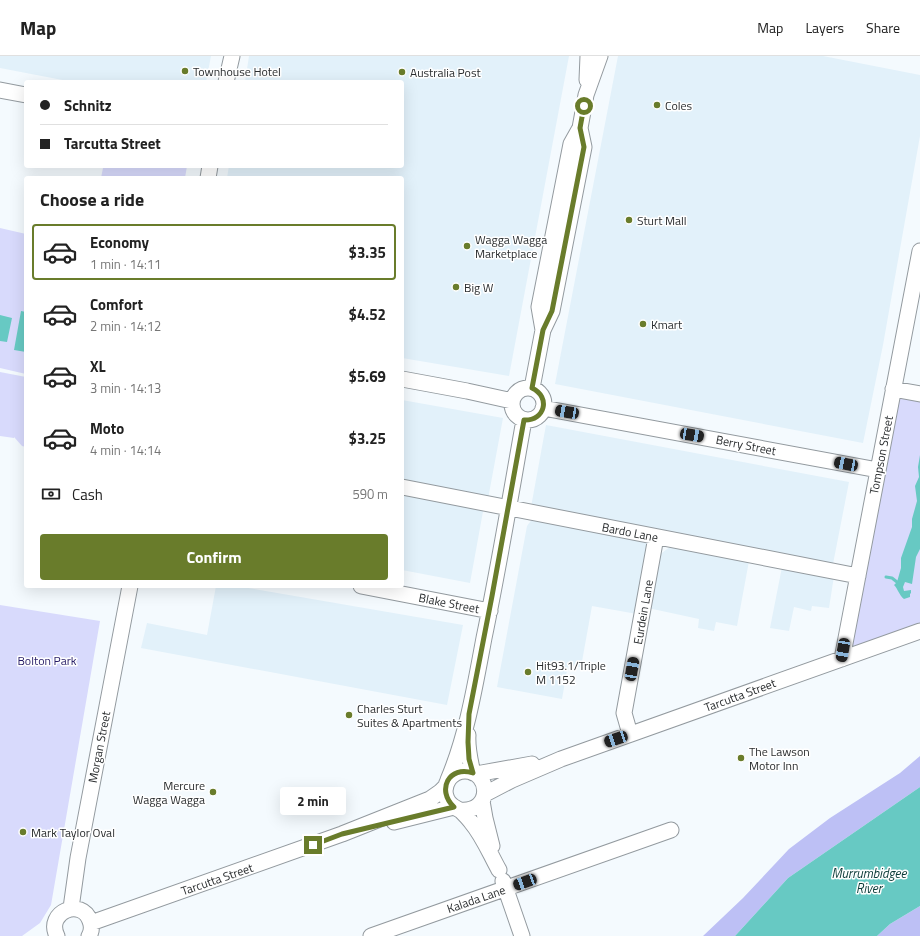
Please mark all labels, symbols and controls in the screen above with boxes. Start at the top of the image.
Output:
text: Map [20,13,56,42]
text: Map [757,17,783,38]
text: Layers [805,17,844,38]
text: Share [866,17,900,38]
place label: Townhouse Hotel [193,62,281,81]
place label: Australia Post [410,63,482,82]
marker: Townhouse Hotel [180,66,190,76]
marker: Australia Post [397,67,407,77]
text: Schnitz [64,94,112,117]
place label: Coles [665,96,693,115]
route start [575,97,593,115]
marker: Coles [652,100,662,110]
text: Tarcutta Street [64,132,161,155]
text: Choose a ride [40,186,144,213]
place label: Sturt Mall [637,211,687,230]
marker: Sturt Mall [624,215,634,225]
place label: Wagga Wagga Marketplace [475,230,547,263]
text: Economy [90,231,149,254]
icon: car [42,234,78,270]
text: $3.35 [349,241,386,264]
marker: Wagga Wagga Marketplace [462,241,472,251]
text: 1 min · 14:11 [90,254,161,274]
place label: Big W [464,278,494,297]
marker: Big W [451,282,461,292]
text: Comfort [90,293,143,316]
icon: car [42,296,78,332]
text: $4.52 [349,303,386,326]
place label: Kmart [651,315,683,334]
text: 2 min · 14:12 [90,316,161,336]
marker: Kmart [638,319,648,329]
text: XL [90,355,106,378]
icon: car [42,358,78,394]
text: $5.69 [349,365,386,388]
text: 3 min · 14:13 [90,378,161,398]
car [554,404,580,420]
street label: Tompson Street [864,413,898,496]
text: Moto [90,417,124,440]
icon: car [42,420,78,456]
text: $3.25 [349,427,386,450]
car [679,427,705,443]
street label: Berry Street [714,430,779,460]
text: 4 min · 14:14 [90,440,161,460]
car [833,456,859,472]
icon: cash [40,483,62,505]
text: Cash [72,483,103,506]
text: 590 m [352,484,388,504]
street label: Bardo Lane [600,517,660,547]
button: Confirm [40,534,388,580]
street label: Eurdein Lane [628,578,658,646]
street label: Blake Street [417,588,482,618]
car [835,637,851,663]
park label: Bolton Park [17,651,77,670]
place label: Hit93.1/Triple M 1152 [536,656,606,689]
car [624,656,640,682]
marker: Hit93.1/Triple M 1152 [523,667,533,677]
street label: Tarcutta Street [702,673,779,717]
place label: Charles Sturt Suites & Apartments [357,699,462,732]
street label: Morgan Street [83,709,115,784]
marker: Charles Sturt Suites & Apartments [344,710,354,720]
car [603,729,629,749]
place label: The Lawson Motor Inn [749,742,810,775]
marker: The Lawson Motor Inn [736,753,746,763]
place label: Mercure Wagga Wagga [133,776,205,809]
marker: Mercure Wagga Wagga [208,787,218,797]
callout: 2 min [280,787,346,815]
text: 2 min [297,791,329,811]
place label: Mark Taylor Oval [31,823,115,842]
marker: Mark Taylor Oval [18,827,28,837]
route end [304,836,322,854]
street label: Tarcutta Street [178,858,256,900]
water label: Murrumbidgee River [831,863,908,898]
car [512,872,538,892]
street label: Kalada Lane [444,880,508,918]

